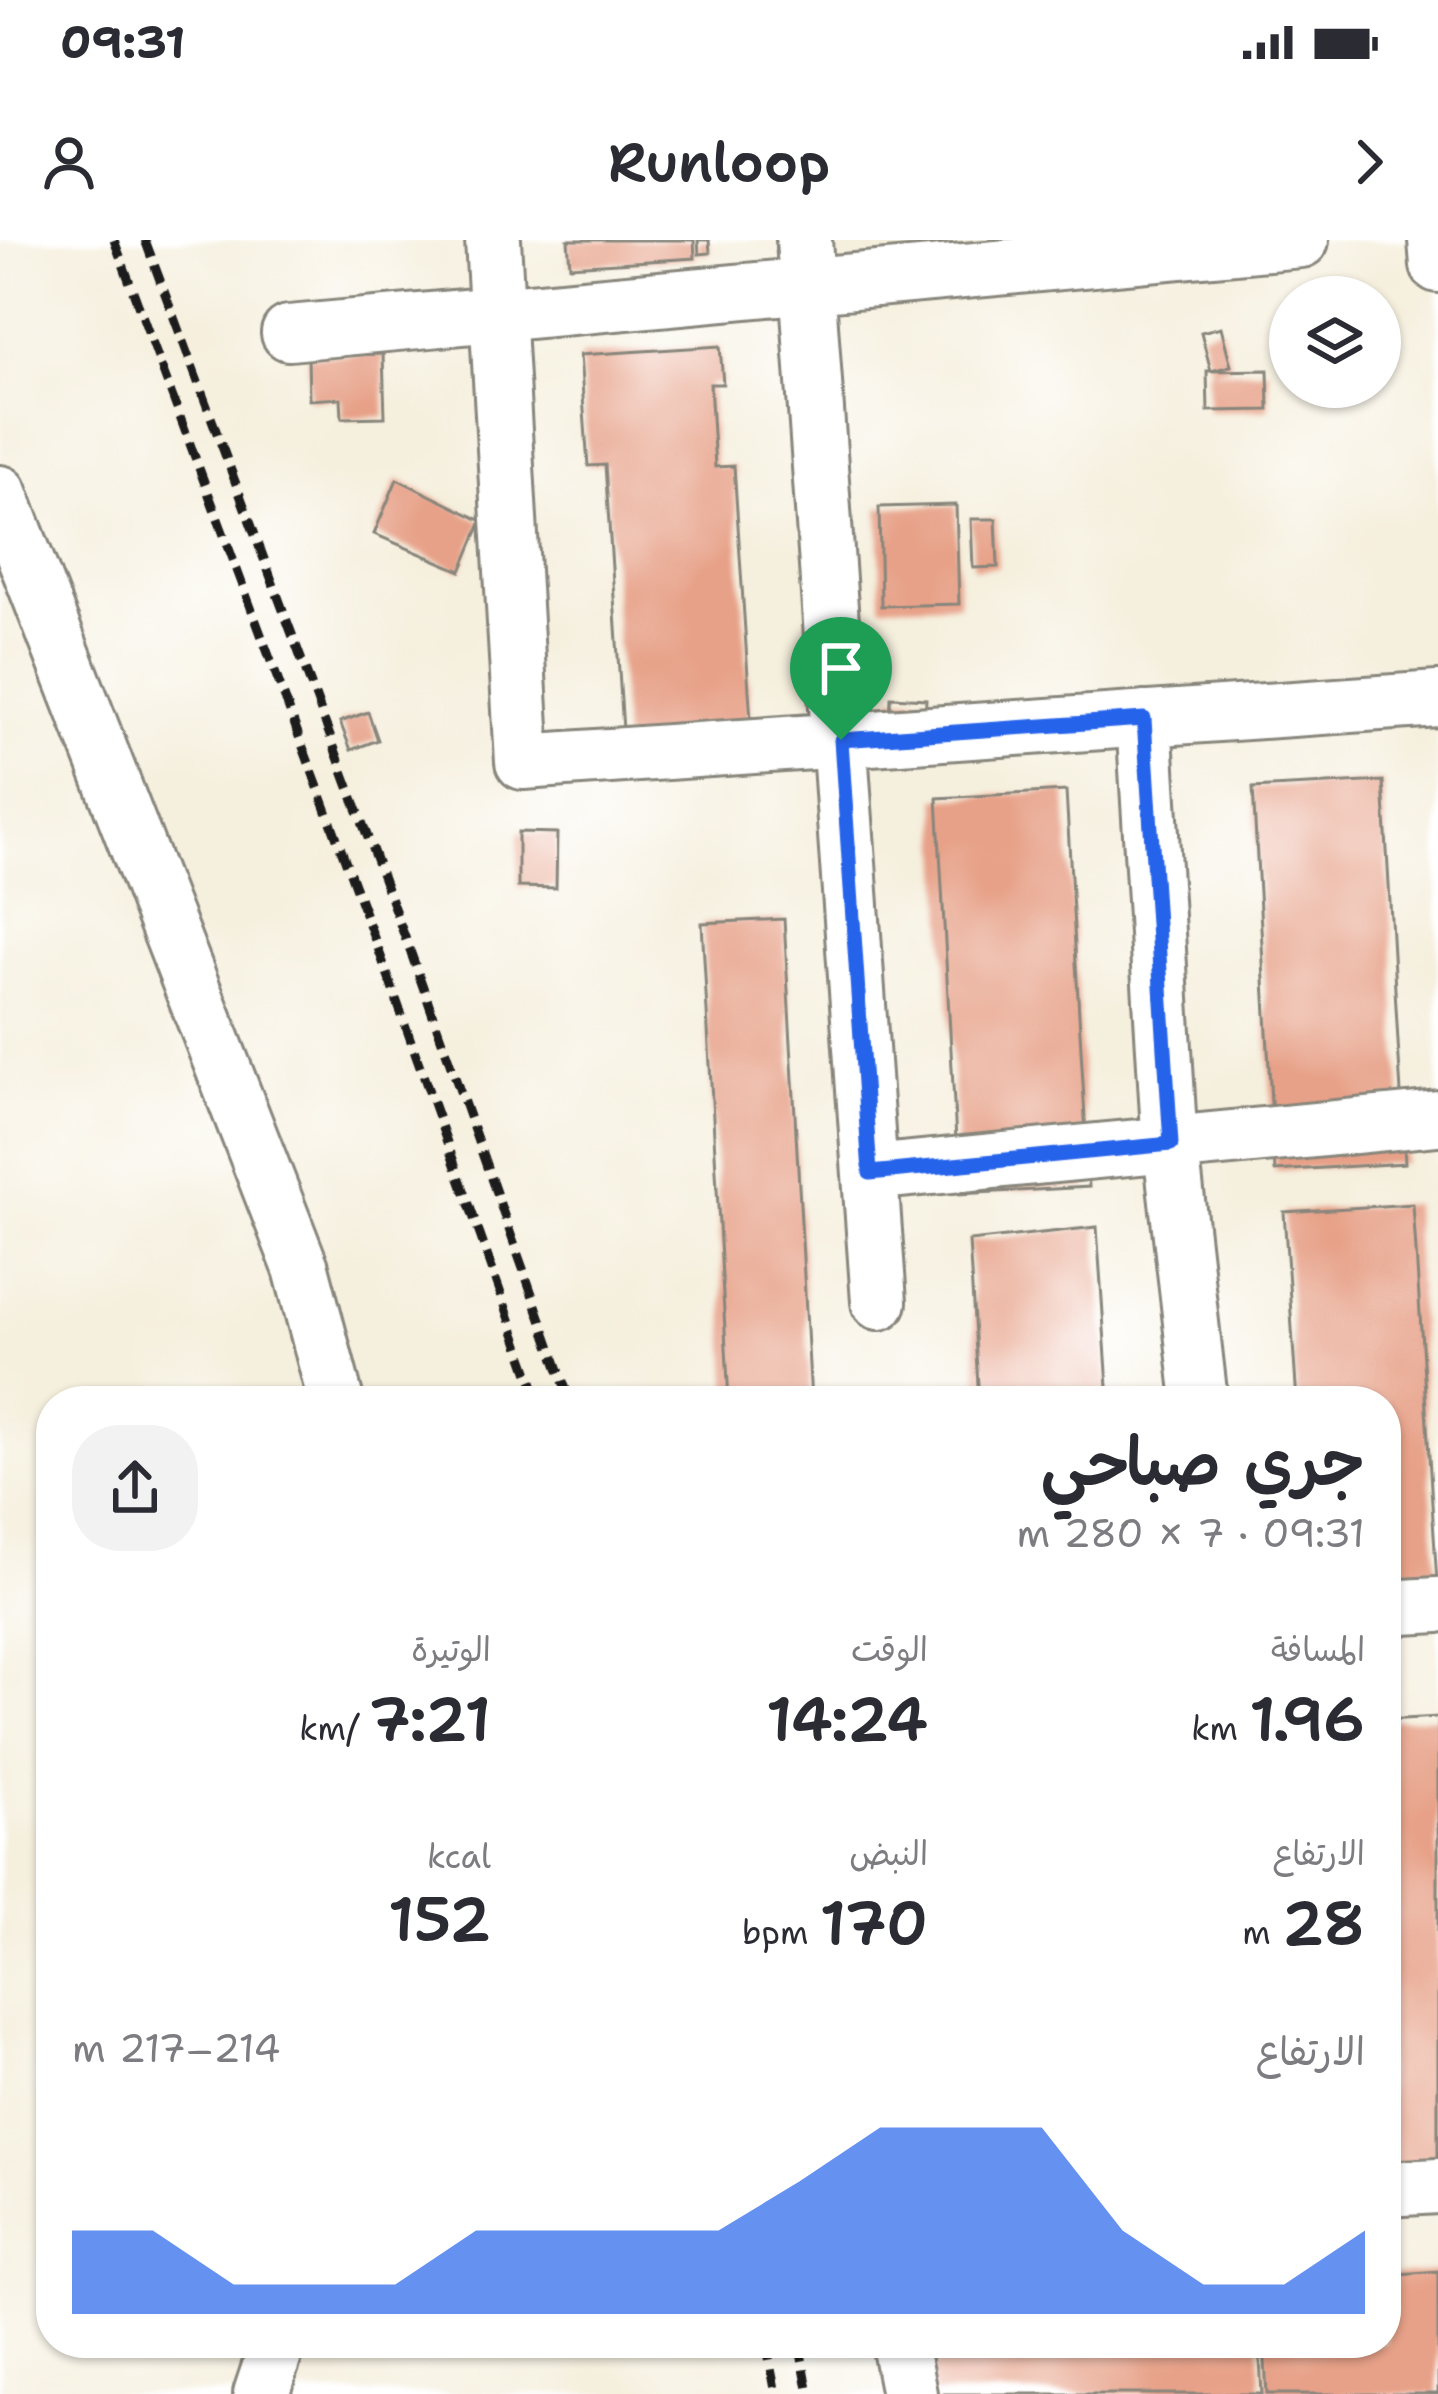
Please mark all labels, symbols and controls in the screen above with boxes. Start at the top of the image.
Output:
text: 09:31 [60,12,185,72]
text: Runloop [608,126,830,198]
icon: person [36,129,102,195]
icon: forward [1336,129,1402,195]
map controls [1269,276,1401,408]
button: layers [1269,276,1401,408]
pin [790,617,892,740]
icon: arrive [808,635,874,701]
text: جري صباحي [1041,1418,1365,1506]
button: share [72,1425,198,1551]
text: 09:31 · 7 × 280 m [1017,1507,1365,1559]
text: الوتيرة [411,1627,491,1672]
text: الوقت [851,1627,928,1672]
text: المسافة [1271,1627,1365,1672]
text: 7:21 [369,1679,491,1759]
text: 14:24 [766,1679,928,1759]
text: 1.96 [1249,1679,1365,1759]
text: /km [299,1706,369,1751]
text: km [1191,1706,1249,1751]
text: النبض [849,1831,928,1876]
text: الارتفاع [1272,1831,1365,1876]
text: kcal [427,1834,491,1879]
text: 152 [388,1879,491,1959]
text: 170 [820,1883,928,1963]
text: 28 [1282,1883,1365,1963]
text: bpm [742,1910,820,1955]
text: m [1242,1910,1282,1955]
text: 214–217 m [72,2022,280,2074]
text: الارتفاع [1256,2025,1365,2077]

